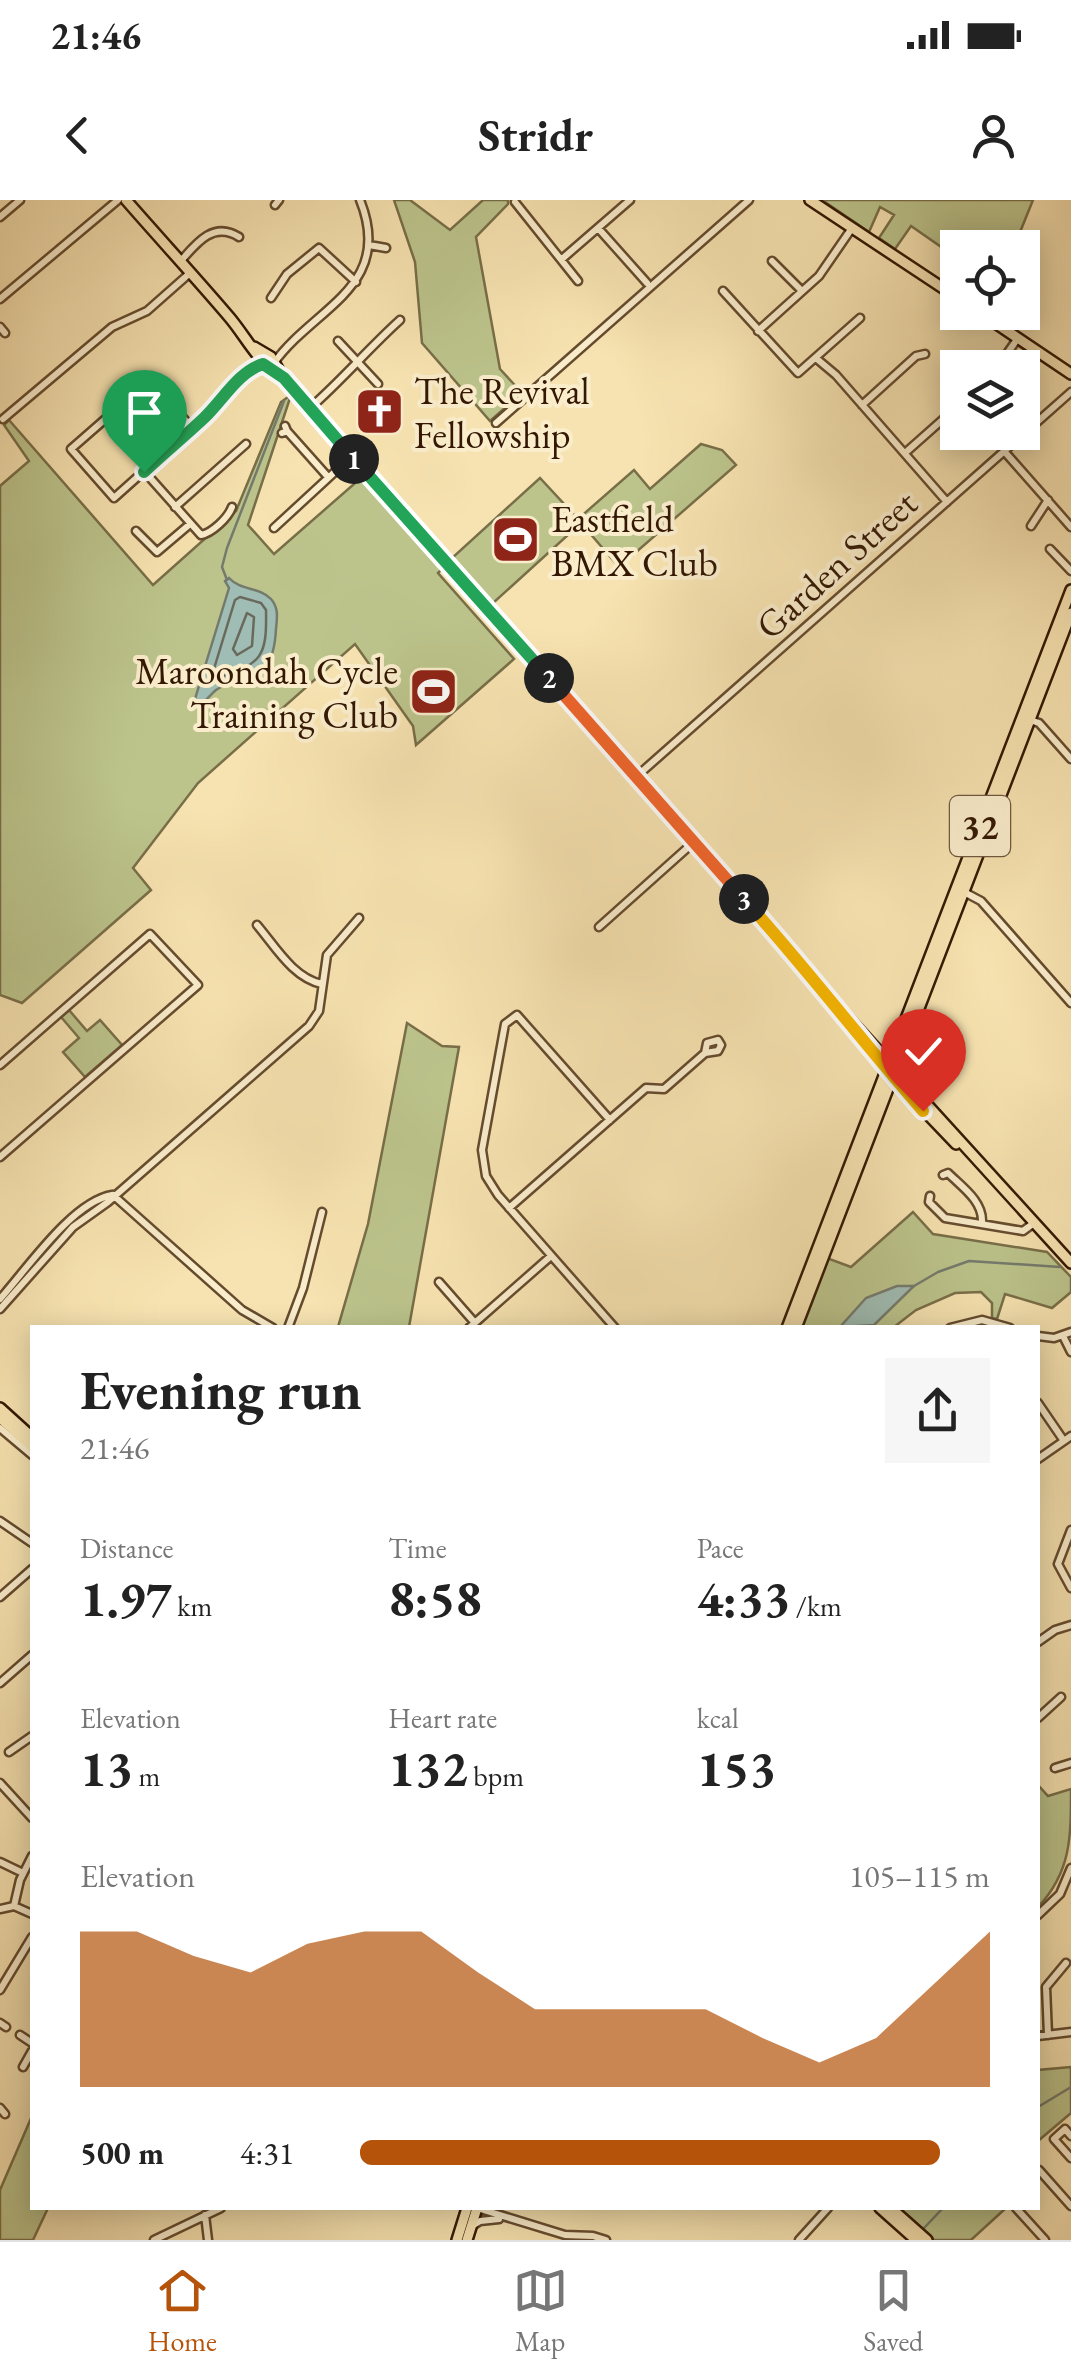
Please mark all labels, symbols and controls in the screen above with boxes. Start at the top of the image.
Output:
text: 21:46 [50,11,141,60]
text: Stridr [478,106,593,164]
icon: back [50,108,105,163]
icon: person [966,108,1021,163]
map controls [940,230,1040,450]
button: locate [940,230,1040,330]
button: layers [940,350,1040,450]
place label: The Revival Fellowship [414,366,590,459]
pin [102,370,187,473]
icon: arrive [117,385,172,440]
church icon: The Revival Fellowship [353,386,405,438]
pin: 1 [329,434,379,484]
text: 1 [347,441,361,477]
street label: Garden Street [745,479,927,649]
place label: Eastfield BMX Club [551,494,718,587]
sports icon: Eastfield BMX Club [490,514,542,566]
place label: Maroondah Cycle Training Club [135,646,398,739]
pin: 2 [524,653,574,703]
text: 2 [542,660,556,696]
sports icon: Maroondah Cycle Training Club [407,666,459,718]
road number: 32 [950,796,1010,856]
pin: 3 [719,874,769,924]
text: 3 [737,881,751,917]
pin [881,1009,966,1112]
icon: check [896,1024,951,1079]
text: Evening run [80,1354,362,1425]
button: share [885,1358,990,1463]
text: 21:46 [80,1427,149,1469]
text: Distance [80,1530,174,1566]
text: Time [388,1530,447,1566]
text: Pace [697,1530,744,1566]
text: 1.97 [80,1566,172,1631]
text: 8:58 [388,1566,482,1631]
text: 4:33 [697,1566,790,1631]
text: km [172,1588,212,1624]
text: /km [790,1588,842,1624]
text: Elevation [80,1700,181,1736]
text: Heart rate [388,1700,497,1736]
text: kcal [697,1700,739,1736]
text: 13 [80,1736,133,1801]
text: 132 [388,1736,468,1801]
text: 153 [697,1736,776,1801]
text: m [133,1758,160,1794]
text: bpm [468,1758,524,1794]
text: Elevation [80,1855,195,1897]
text: 105–115 m [849,1855,990,1897]
text: 500 m [80,2132,164,2174]
text: 4:31 [240,2132,294,2174]
tab: Home [148,2263,217,2359]
tab: Map [513,2263,568,2359]
tab: Saved [863,2263,923,2359]

